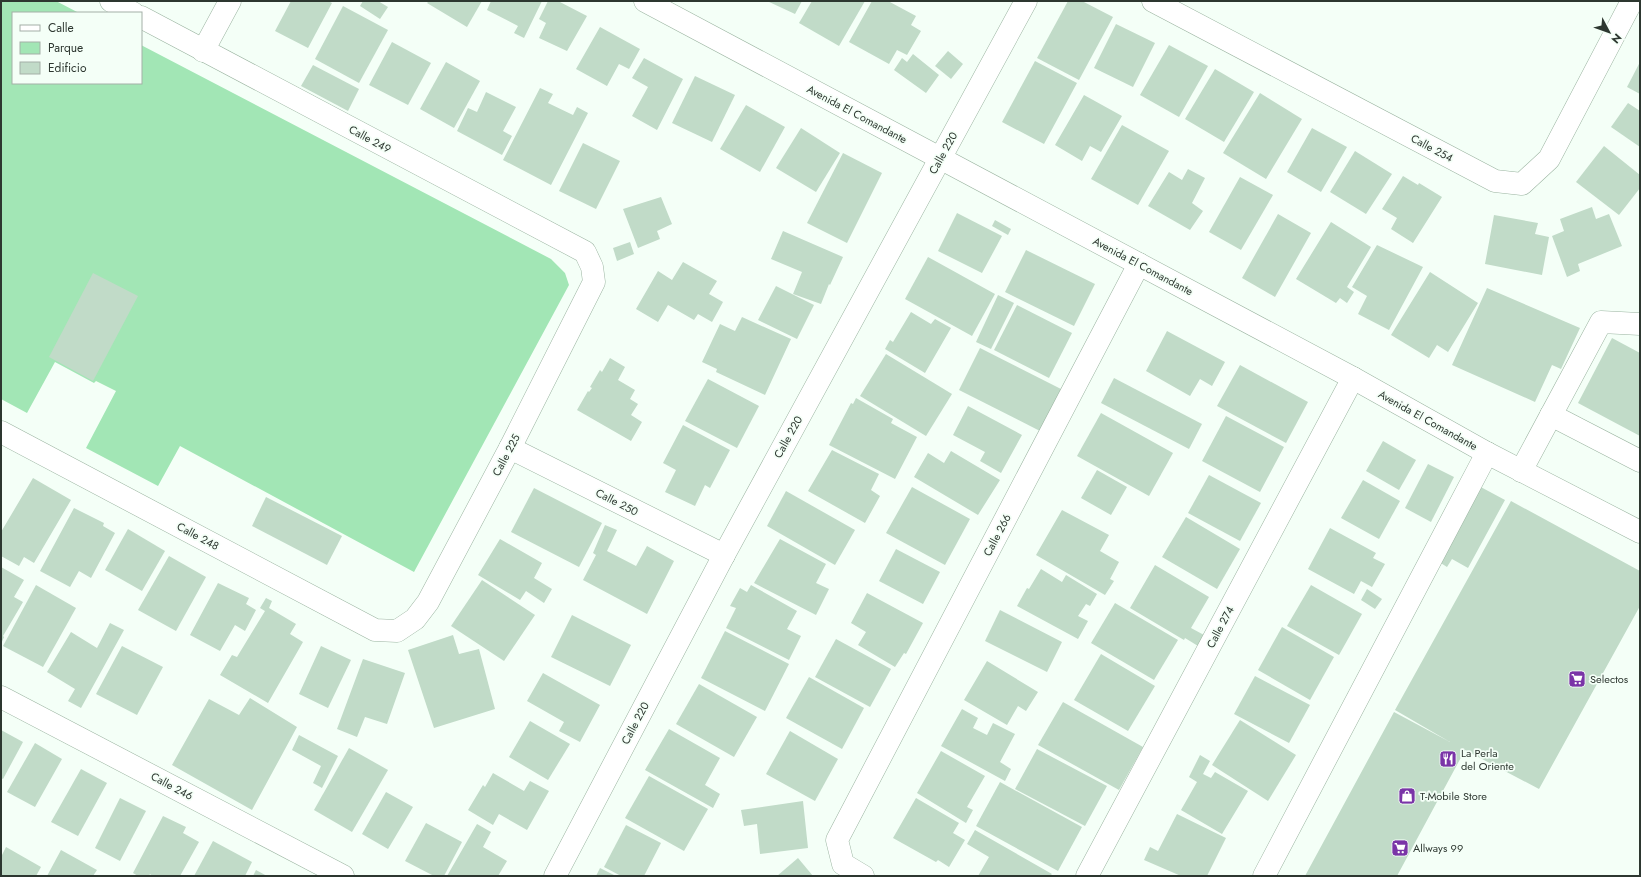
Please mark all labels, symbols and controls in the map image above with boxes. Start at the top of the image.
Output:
legend [12,12,142,84]
north arrow [1589,12,1629,52]
text: Calle [48,19,74,37]
text: N [1608,30,1625,47]
text: Parque [48,39,83,57]
text: Edificio [48,59,87,77]
street label: Avenida El Comandante [804,81,910,147]
street label: Calle 249 [346,121,394,157]
street label: Calle 220 [925,129,961,177]
street label: Calle 254 [1408,130,1456,166]
street label: Avenida El Comandante [1090,233,1196,299]
street label: Avenida El Comandante [1375,386,1481,454]
street label: Calle 220 [770,413,806,461]
street label: Calle 225 [488,431,524,479]
street label: Calle 250 [593,484,641,520]
street label: Calle 266 [979,511,1015,559]
street label: Calle 248 [174,518,222,554]
street label: Calle 274 [1202,603,1238,651]
supermarket icon: Selectos [1567,669,1587,689]
place label: Selectos [1590,671,1629,687]
street label: Calle 220 [617,699,653,747]
place label: La Perla del Oriente [1461,745,1514,774]
restaurant icon: La Perla del Oriente [1438,749,1458,769]
street label: Calle 246 [148,768,196,804]
shop icon: T-Mobile Store [1397,786,1417,806]
place label: T-Mobile Store [1420,788,1487,804]
supermarket icon: Allways 99 [1390,838,1410,858]
place label: Allways 99 [1413,840,1463,856]

